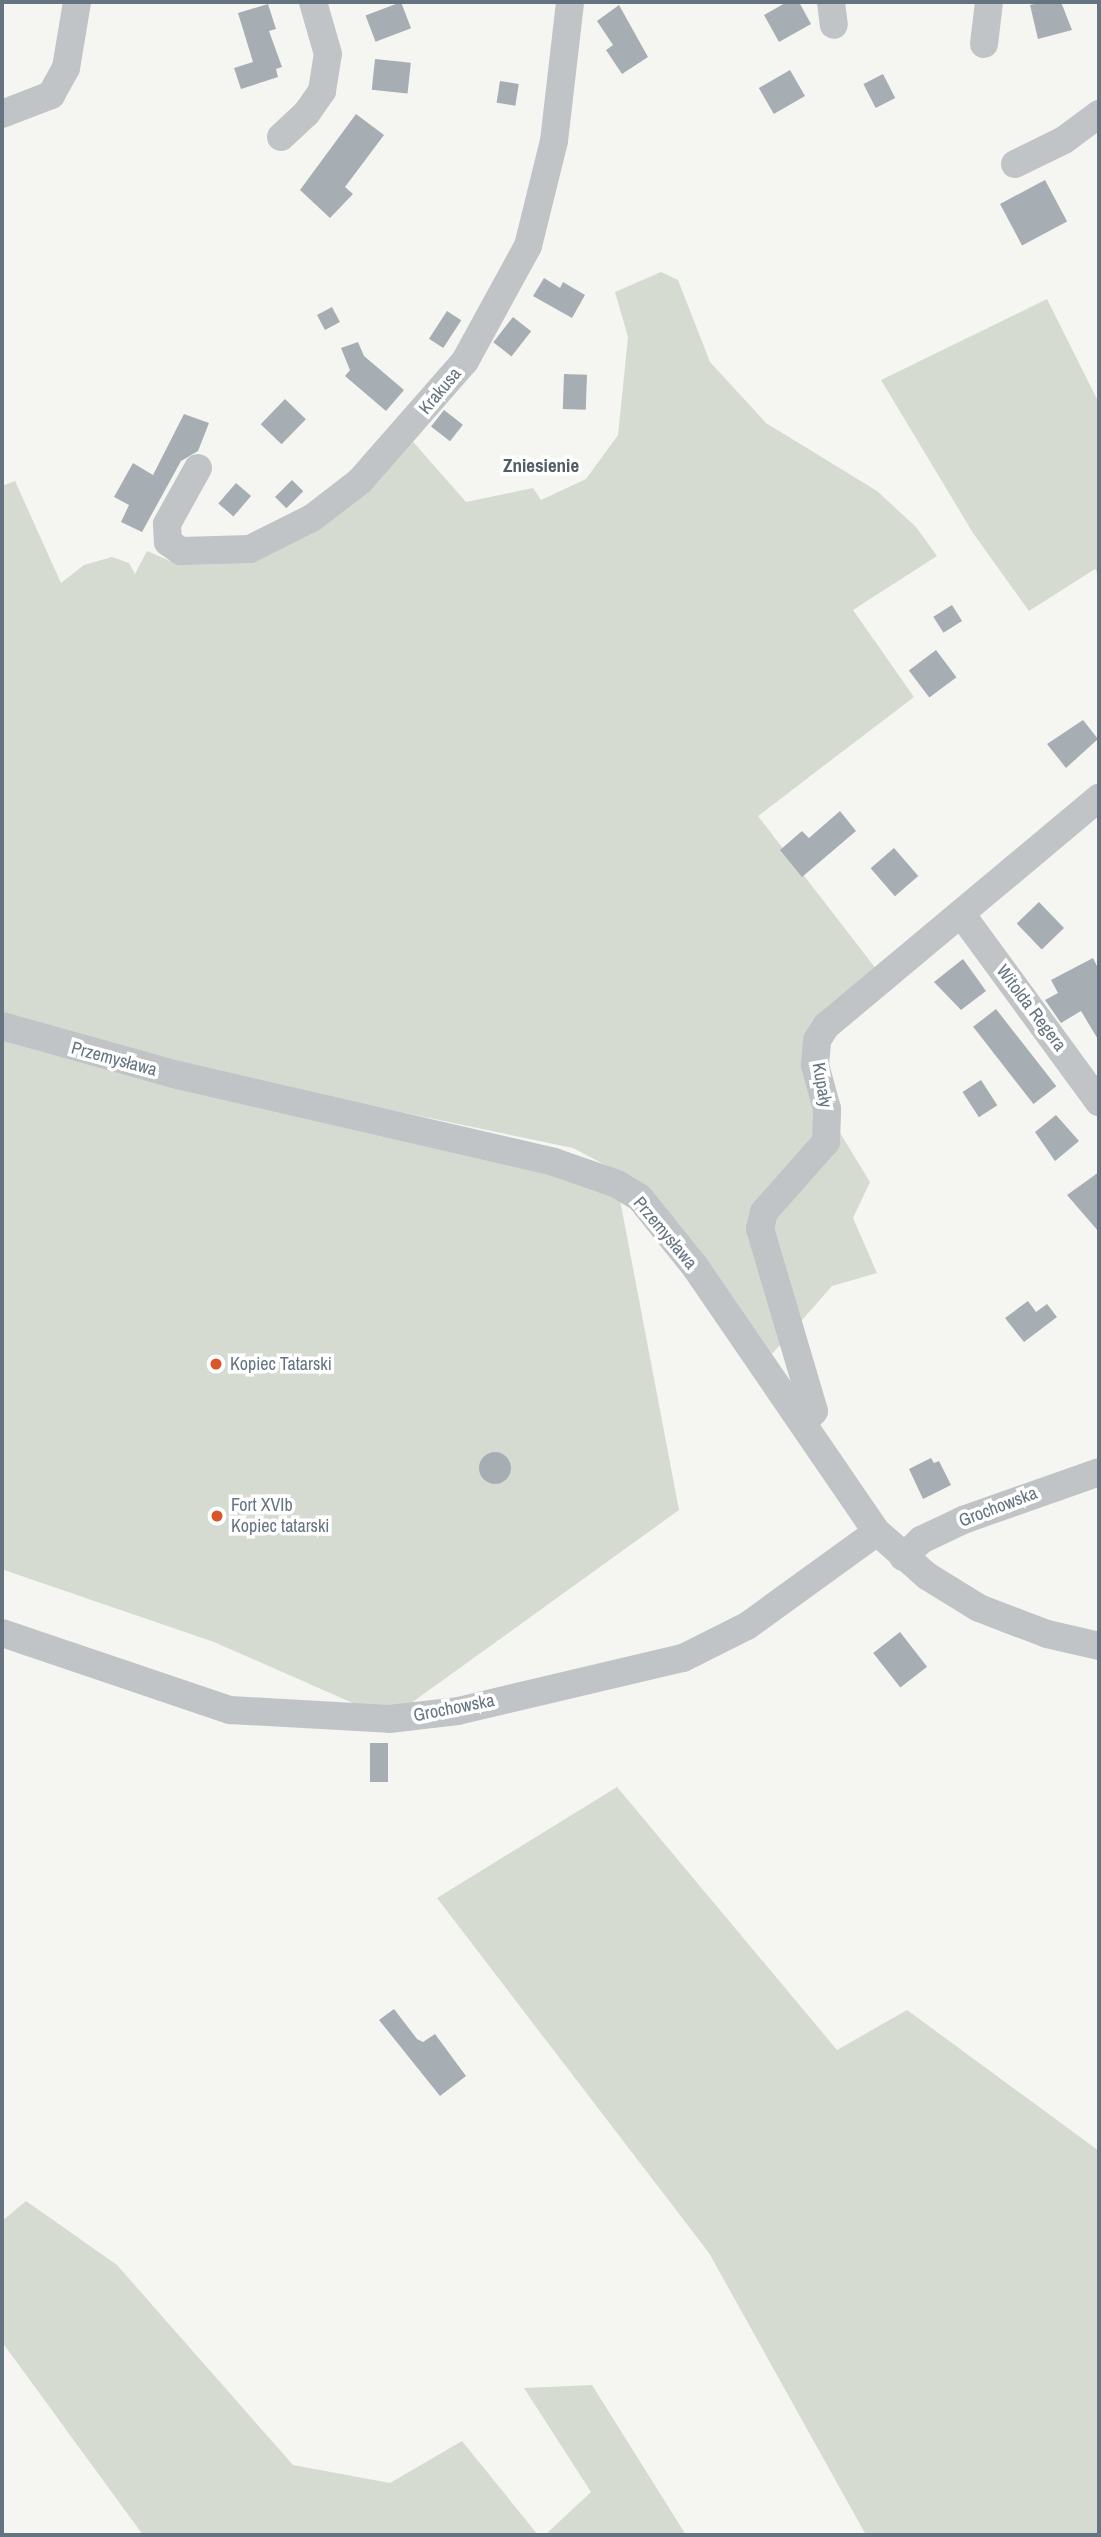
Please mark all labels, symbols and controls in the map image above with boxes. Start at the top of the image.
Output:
street label: Krakusa [414,363,466,419]
district label: Zniesienie [503,455,579,477]
street label: Witolda Regera [992,961,1070,1055]
street label: Przemysława [69,1037,159,1081]
street label: Kupały [807,1061,837,1109]
street label: Przemysława [629,1192,701,1274]
place label: Kopiec Tatarski [230,1353,332,1375]
marker: Kopiec Tatarski [208,1356,224,1372]
street label: Grochowska [956,1482,1040,1532]
place label: Fort XVIb Kopiec tatarski [231,1495,329,1538]
marker: Fort XVIb Kopiec tatarski [209,1508,225,1524]
street label: Grochowska [412,1690,496,1726]

